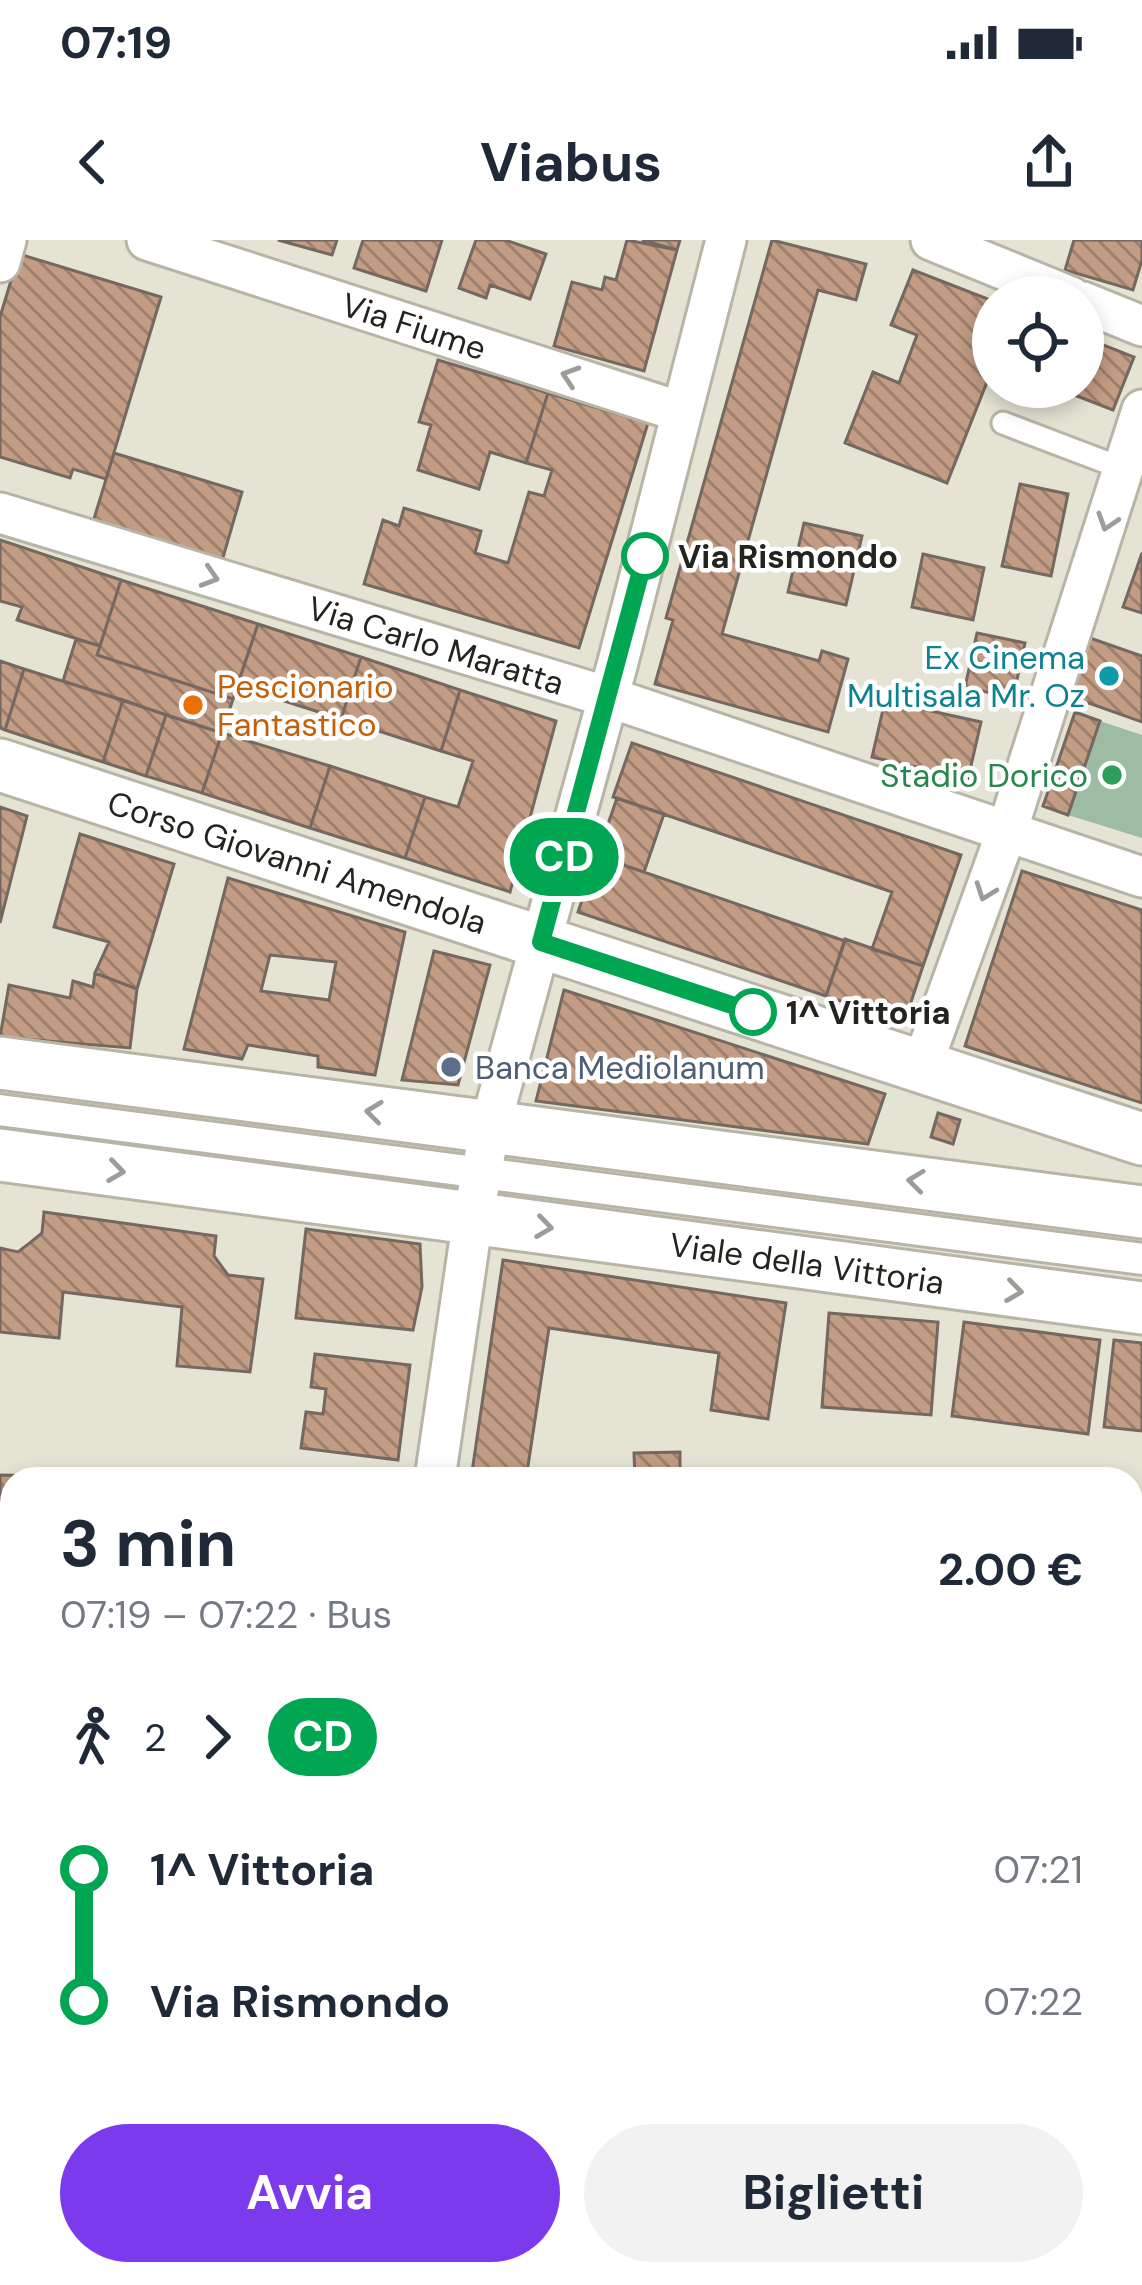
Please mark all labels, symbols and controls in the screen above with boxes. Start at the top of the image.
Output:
text: 07:19 [60,13,172,72]
text: Viabus [480,127,662,198]
icon: back [60,129,126,195]
icon: share [1016,129,1082,195]
map controls [972,276,1104,408]
button: locate [972,276,1104,408]
street label: Via Fiume [336,283,492,370]
one-way arrow [560,365,581,390]
one-way arrow [1097,511,1122,532]
marker: Via Rismondo [623,534,667,578]
place label: Via Rismondo [678,535,898,578]
one-way arrow [199,563,220,588]
street label: Via Carlo Maratta [303,586,569,705]
place label: Ex Cinema Multisala Mr. Oz [847,636,1085,717]
marker: Ex Cinema Multisala Mr. Oz [1096,663,1122,689]
place label: Pescionario Fantastico [217,665,393,746]
marker: Pescionario Fantastico [180,692,206,718]
place label: Stadio Dorico [880,754,1088,797]
marker: Stadio Dorico [1099,762,1125,788]
street label: Corso Giovanni Amendola [102,781,492,944]
line badge: CD [510,818,618,896]
text: CD [534,829,594,884]
one-way arrow [975,880,999,901]
marker: 1^ Vittoria [731,990,775,1034]
place label: 1^ Vittoria [786,991,951,1034]
place label: Banca Mediolanum [475,1046,765,1089]
marker: Banca Mediolanum [438,1054,464,1080]
one-way arrow [364,1100,384,1126]
one-way arrow [106,1157,126,1183]
one-way arrow [906,1169,926,1195]
one-way arrow [534,1213,554,1239]
street label: Viale della Vittoria [667,1223,947,1304]
one-way arrow [1004,1277,1024,1303]
text: 3 min [60,1501,236,1586]
text: 2.00 € [938,1540,1083,1599]
text: 07:19 – 07:22 · Bus [60,1589,392,1640]
icon: walk [60,1704,126,1770]
icon: forward [184,1704,250,1770]
text: CD [292,1709,353,1764]
text: 2 [144,1712,166,1763]
text: 1^ Vittoria [150,1840,374,1899]
text: 07:21 [994,1844,1083,1895]
text: Via Rismondo [150,1972,450,2031]
text: 07:22 [983,1976,1083,2027]
button: Avvia [60,2124,560,2262]
button: Biglietti [584,2124,1083,2262]

